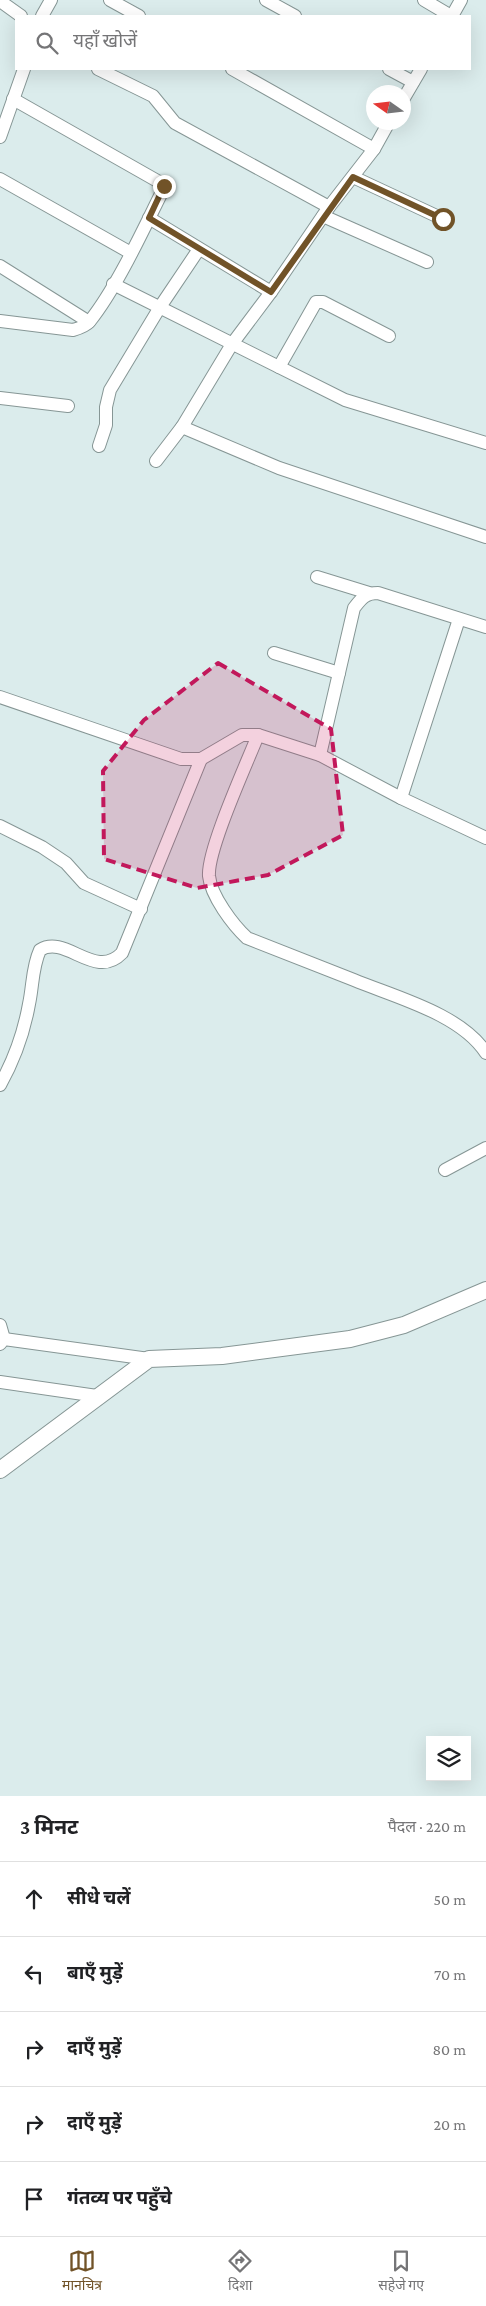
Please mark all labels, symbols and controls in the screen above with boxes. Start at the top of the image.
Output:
search box [15,15,471,70]
icon: search [33,29,61,57]
text: यहाँ खोजें [73,30,137,51]
north arrow [366,85,411,130]
route end [153,175,176,198]
route start [432,208,455,231]
map controls [426,1736,471,1781]
button: layers [426,1736,471,1781]
text: 3 मिनट [20,1815,78,1839]
text: पैदल · 220 m [388,1818,466,1835]
icon: ahead [20,1885,48,1913]
text: सीधे चलें [67,1887,131,1908]
text: 50 m [434,1891,466,1908]
icon: left [20,1960,48,1988]
text: बाएँ मुड़ें [67,1962,123,1983]
text: 70 m [434,1966,466,1983]
icon: right [20,2035,48,2063]
text: दाएँ मुड़ें [67,2037,122,2058]
text: 80 m [432,2041,466,2058]
icon: right [20,2110,48,2138]
text: दाएँ मुड़ें [67,2112,122,2133]
text: 20 m [433,2116,466,2133]
icon: arrive [20,2185,48,2213]
text: गंतव्य पर पहुँचे [67,2187,172,2208]
tab: मानचित्र [62,2247,102,2296]
tab: दिशा [226,2247,254,2296]
tab: सहेजे गए [378,2247,424,2296]

